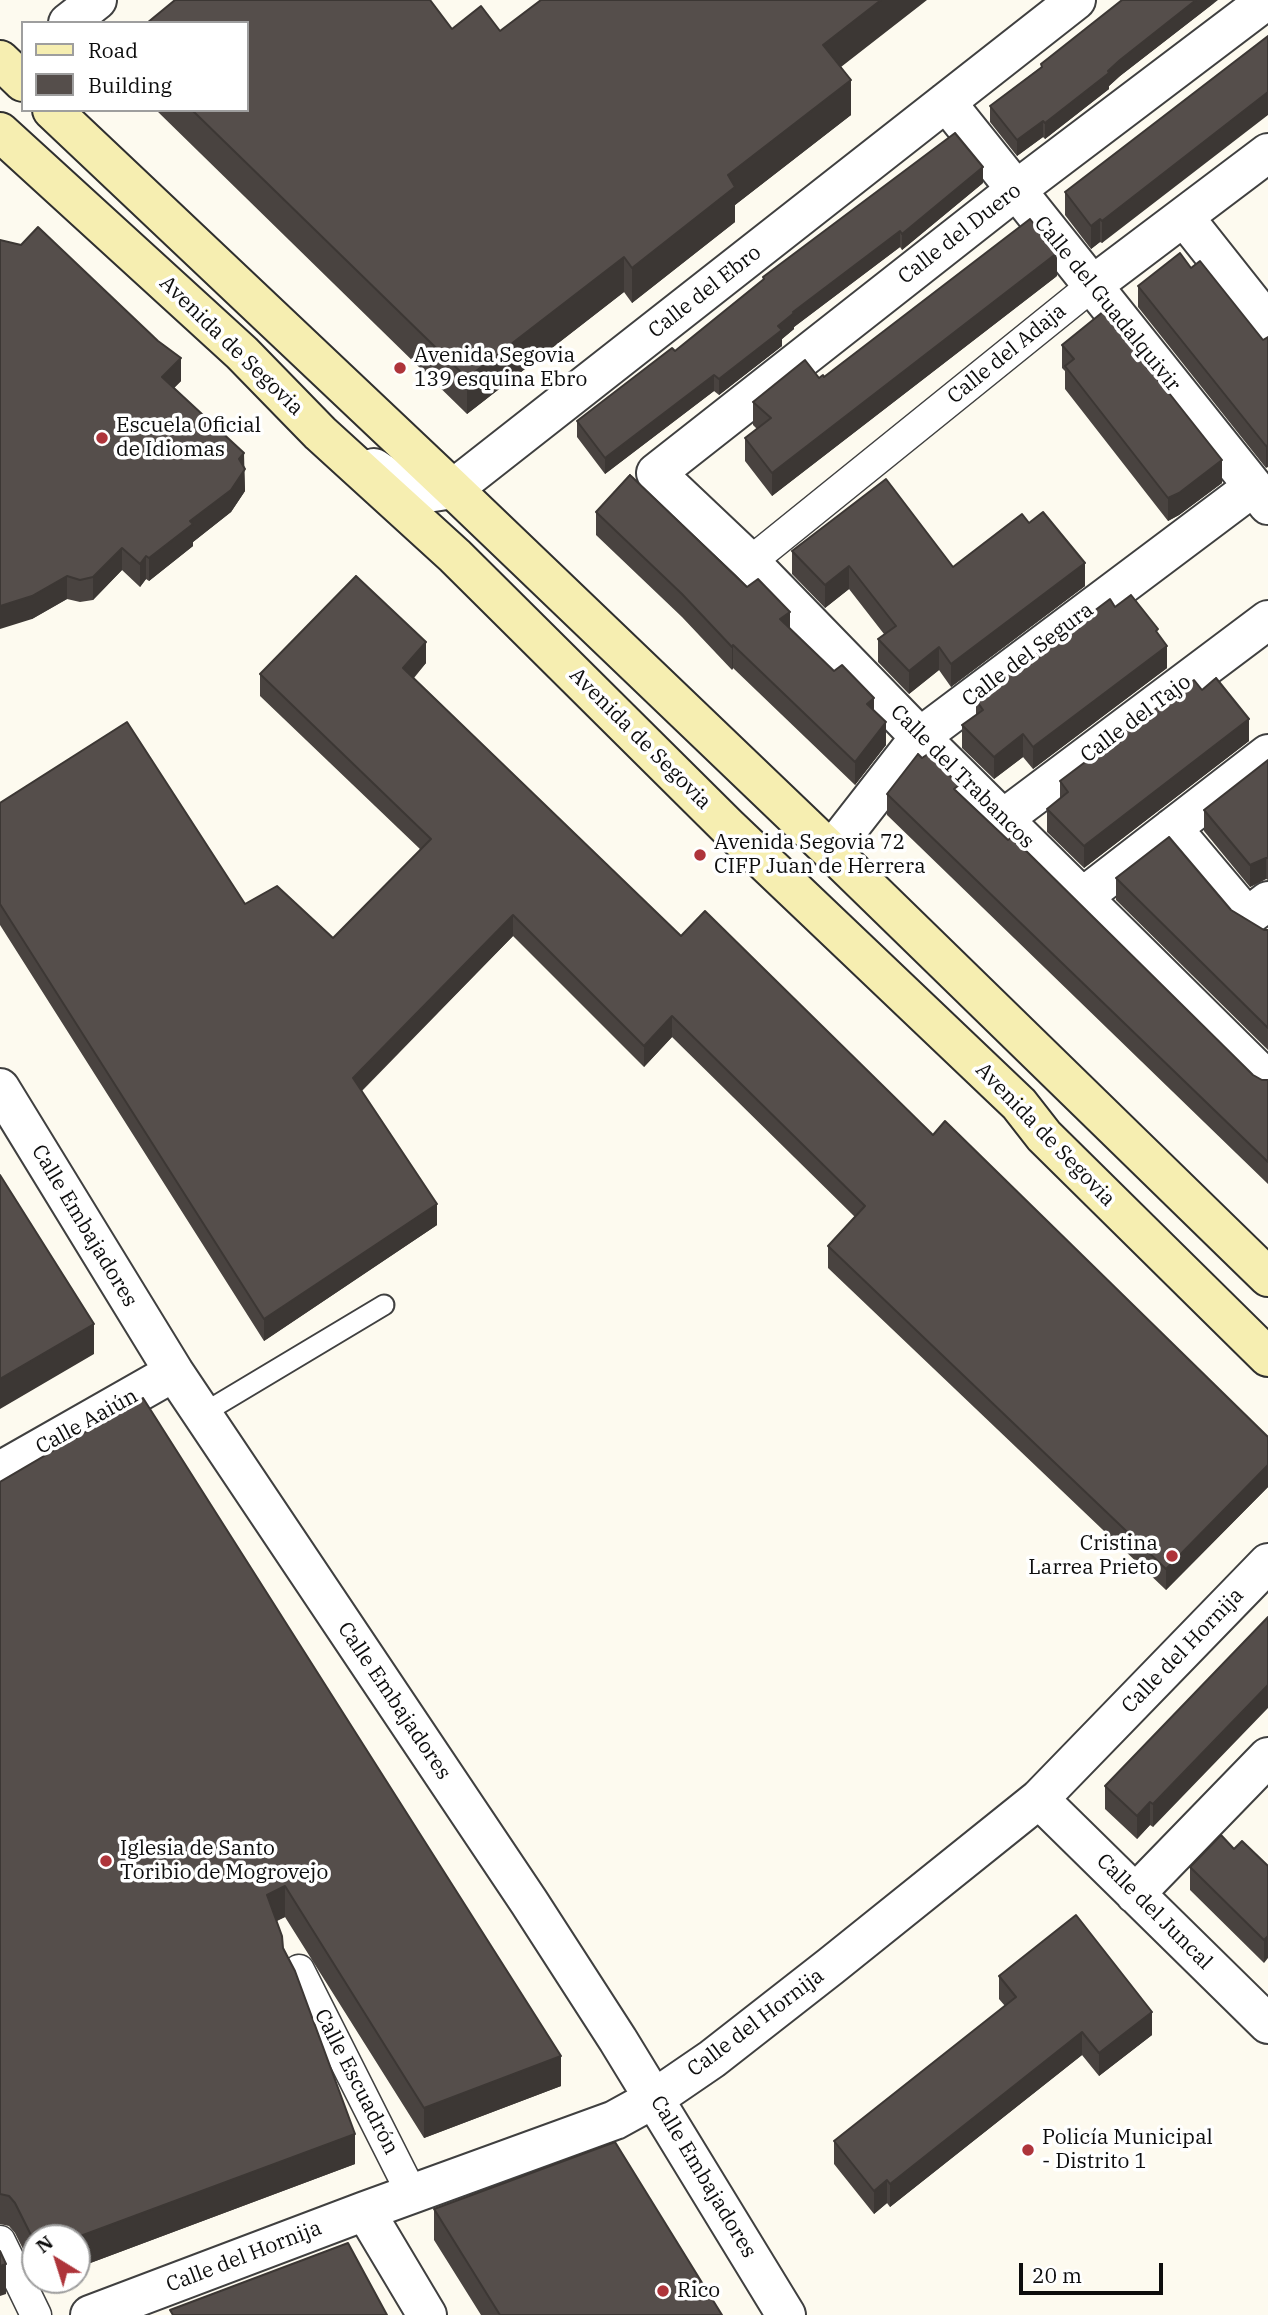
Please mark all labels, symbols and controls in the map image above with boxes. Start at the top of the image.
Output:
legend [21,21,248,112]
text: Road [88,36,138,64]
text: Building [88,71,172,99]
street label: Calle del Duero [894,178,1026,290]
street label: Calle del Guadalquivir [1029,211,1185,397]
street label: Calle del Ebro [644,240,766,344]
street label: Avenida de Segovia [154,271,308,421]
street label: Calle del Adaja [943,299,1071,409]
place label: Avenida Segovia 139 esquina Ebro [414,343,587,393]
marker: Avenida Segovia 139 esquina Ebro [392,360,408,376]
place label: Escuela Oficial de Idiomas [116,413,261,463]
marker: Escuela Oficial de Idiomas [94,430,110,446]
street label: Calle del Segura [957,598,1099,712]
street label: Avenida de Segovia [564,663,716,815]
street label: Calle del Tajo [1076,669,1196,769]
street label: Calle del Trabancos [885,700,1039,854]
place label: Avenida Segovia 72 CIFP Juan de Herrera [714,830,926,880]
marker: Avenida Segovia 72 CIFP Juan de Herrera [692,847,708,863]
street label: Avenida de Segovia [970,1058,1120,1212]
street label: Calle Embajadores [26,1140,142,1312]
street label: Calle Aaiún [32,1384,142,1460]
place label: Cristina Larrea Prieto [1028,1531,1158,1581]
marker: Cristina Larrea Prieto [1164,1548,1180,1564]
street label: Calle del Hornija [1117,1583,1249,1719]
street label: Calle Embajadores [332,1617,456,1785]
place label: Iglesia de Santo Toribio de Mogrovejo [120,1836,328,1886]
street label: Calle del Juncal [1091,1849,1217,1975]
marker: Iglesia de Santo Toribio de Mogrovejo [98,1853,114,1869]
street label: Calle del Hornija [683,1963,829,2083]
street label: Calle Escuadrón [308,2005,404,2159]
street label: Calle Embajadores [645,2091,761,2263]
place label: Policía Municipal - Distrito 1 [1042,2125,1213,2175]
marker: Policía Municipal - Distrito 1 [1020,2142,1036,2158]
street label: Calle del Hornija [163,2216,325,2298]
north arrow [21,2224,91,2294]
text: N [31,2230,58,2258]
scale bar [1023,2248,1166,2292]
text: 20 m [1032,2261,1082,2289]
place label: Rico [677,2278,720,2304]
marker: Rico [655,2283,671,2299]

